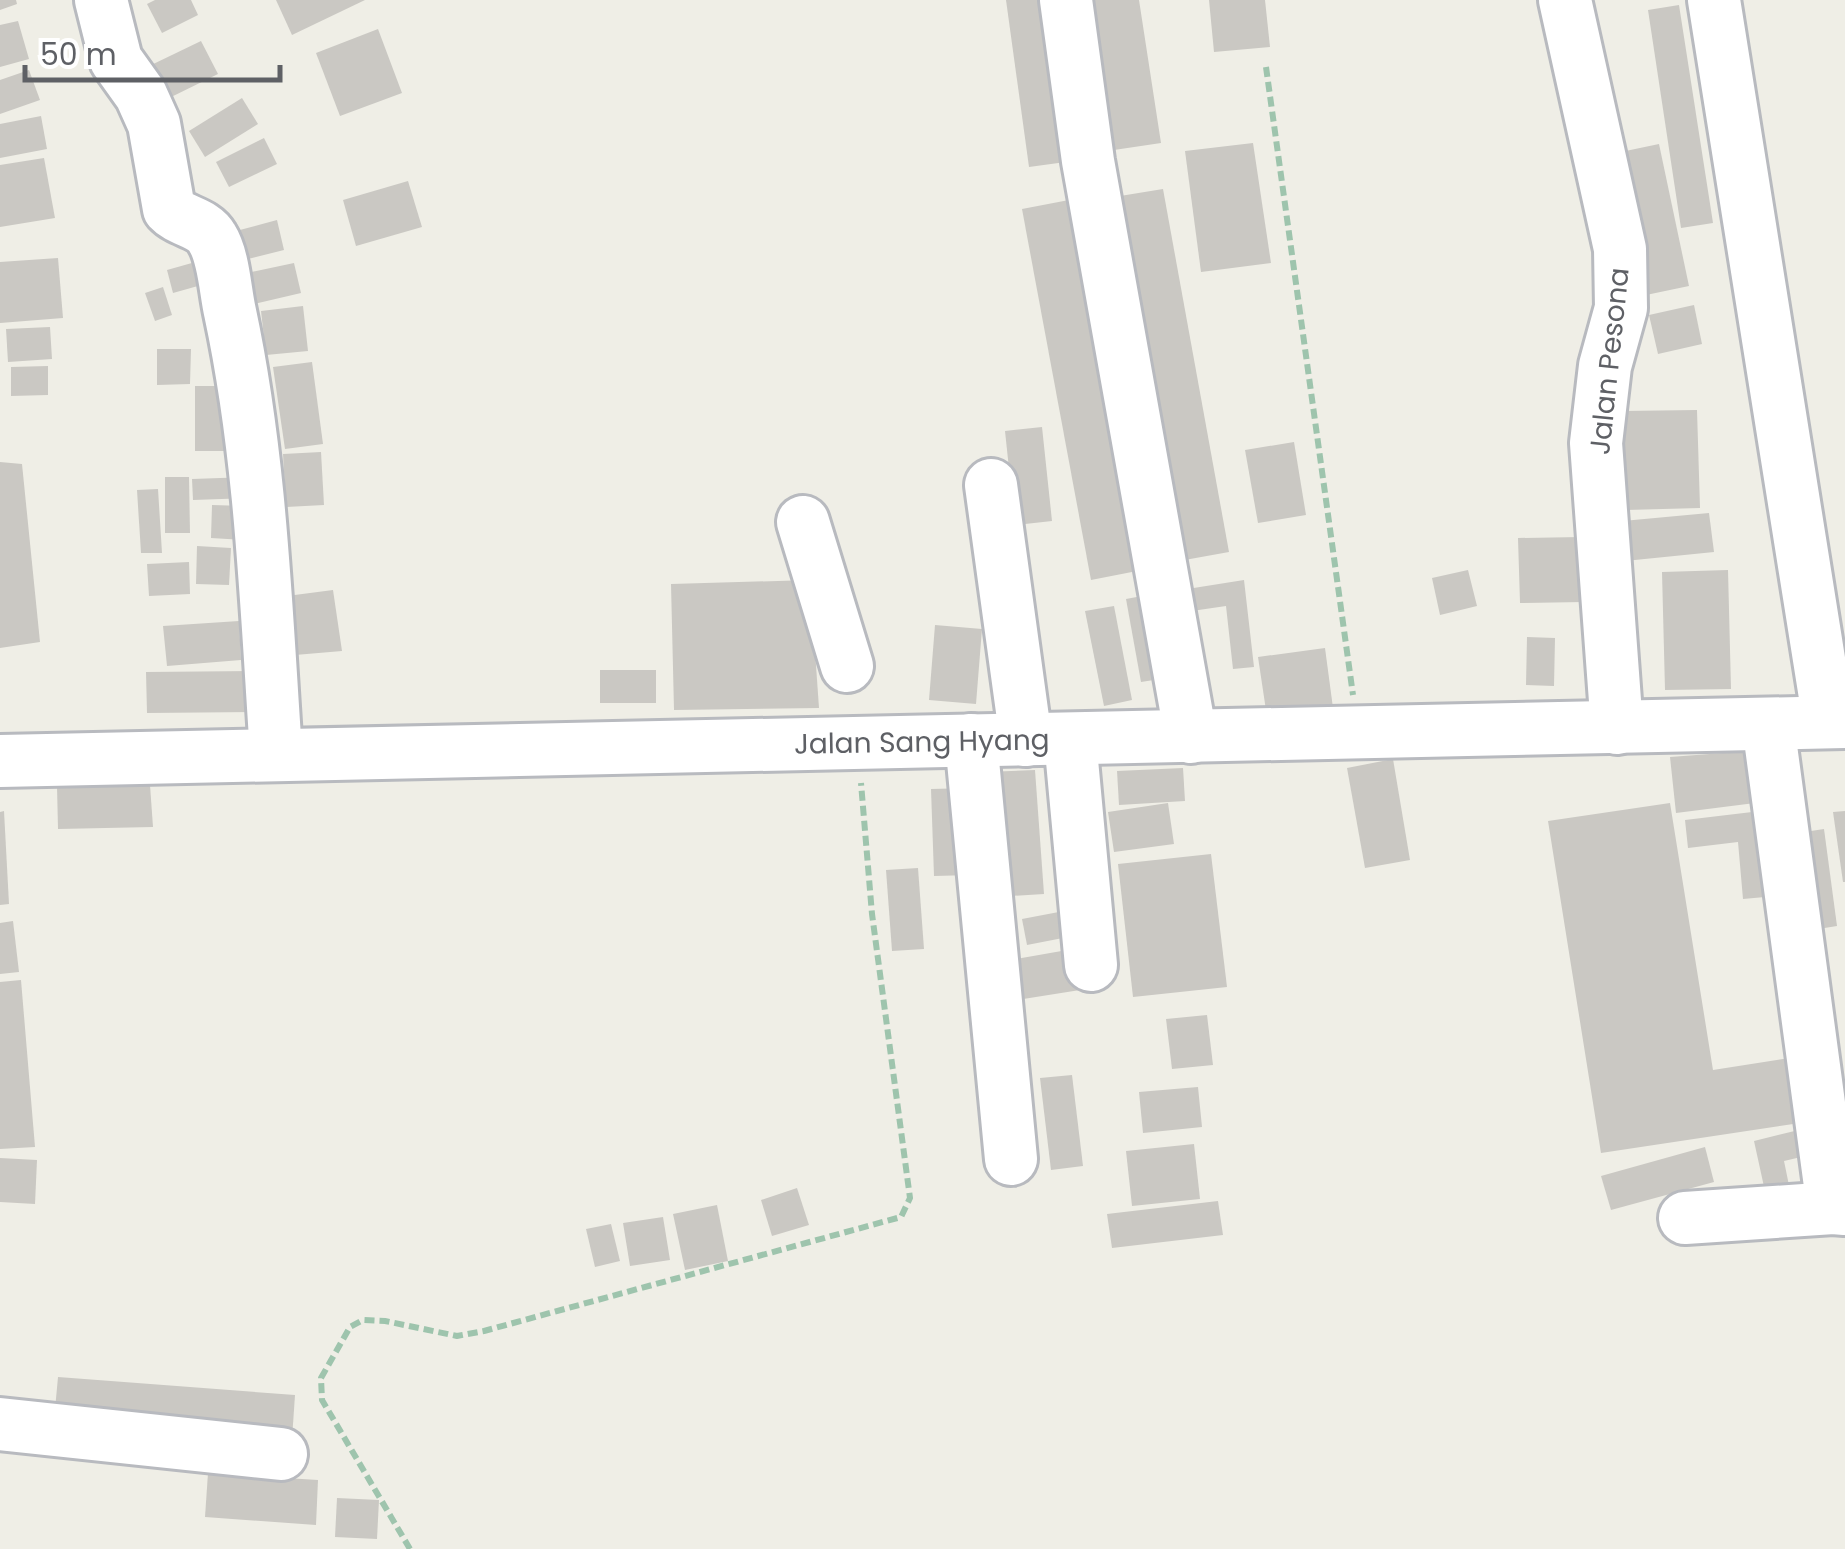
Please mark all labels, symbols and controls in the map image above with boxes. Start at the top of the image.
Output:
scale bar [25,20,280,82]
text: 50 m [40,33,117,76]
street label: Jalan Pesona [1580,266,1639,457]
street label: Jalan Sang Hyang [794,720,1050,764]

